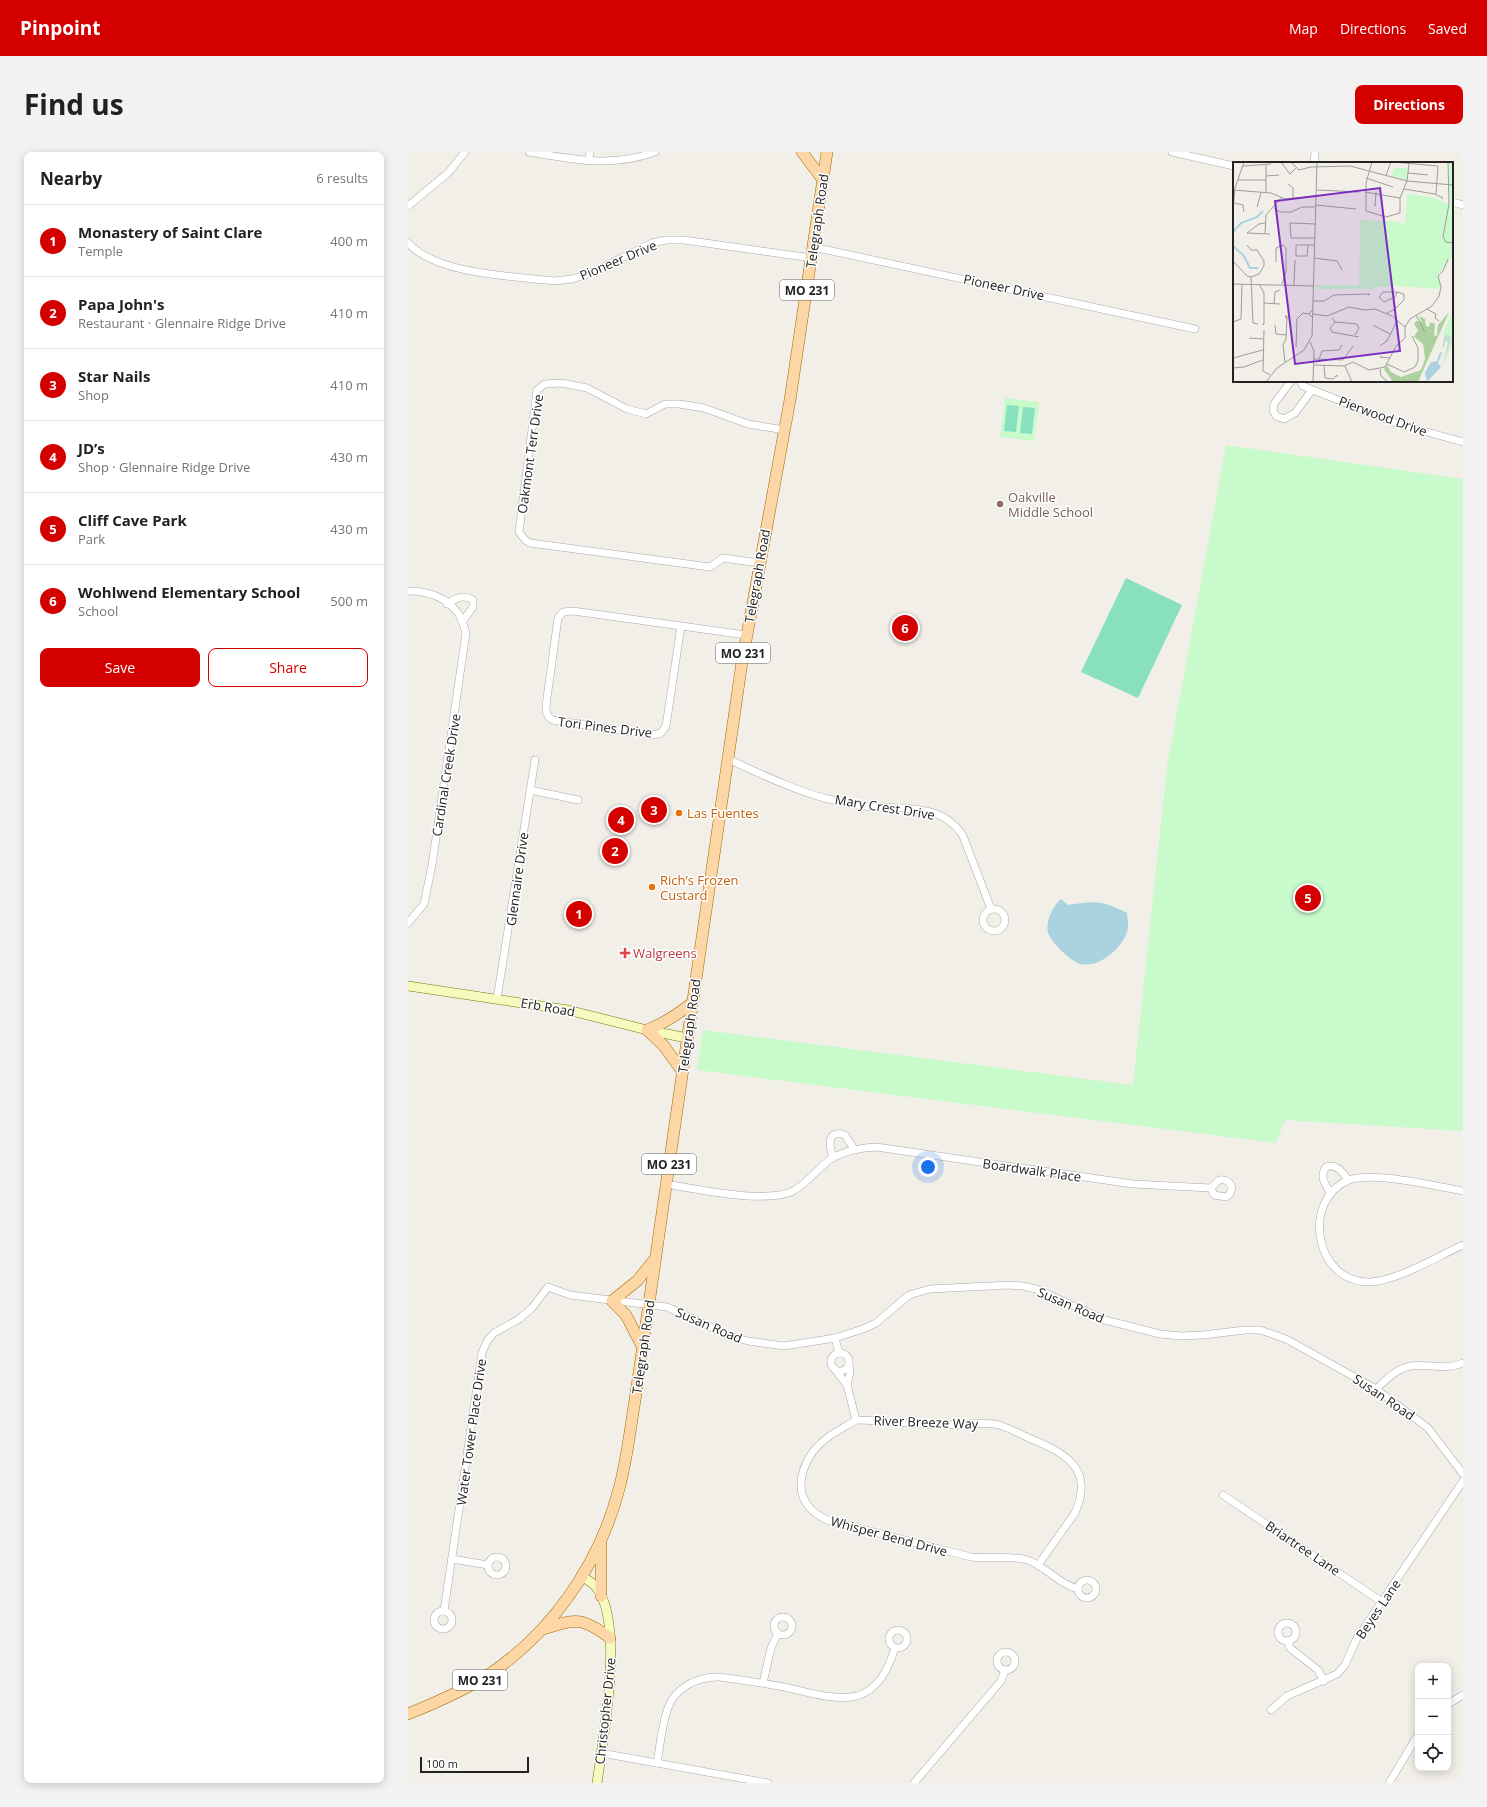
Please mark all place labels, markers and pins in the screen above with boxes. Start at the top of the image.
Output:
place label: Oakville Middle School [1008,488,1093,521]
marker: Oakville Middle School [995,499,1005,509]
pin: 6 [892,613,918,643]
pin: 3 [641,795,667,825]
place label: Las Fuentes [687,804,759,822]
pin: 4 [608,805,634,835]
marker: Las Fuentes [674,808,684,818]
pin: 2 [602,836,628,866]
place label: Rich’s Frozen Custard [660,871,739,904]
marker: Rich’s Frozen Custard [647,882,657,892]
pin: 5 [1295,883,1321,913]
pin: 1 [566,899,592,929]
place label: Walgreens [633,944,697,962]
marker: Walgreens [620,948,630,958]

